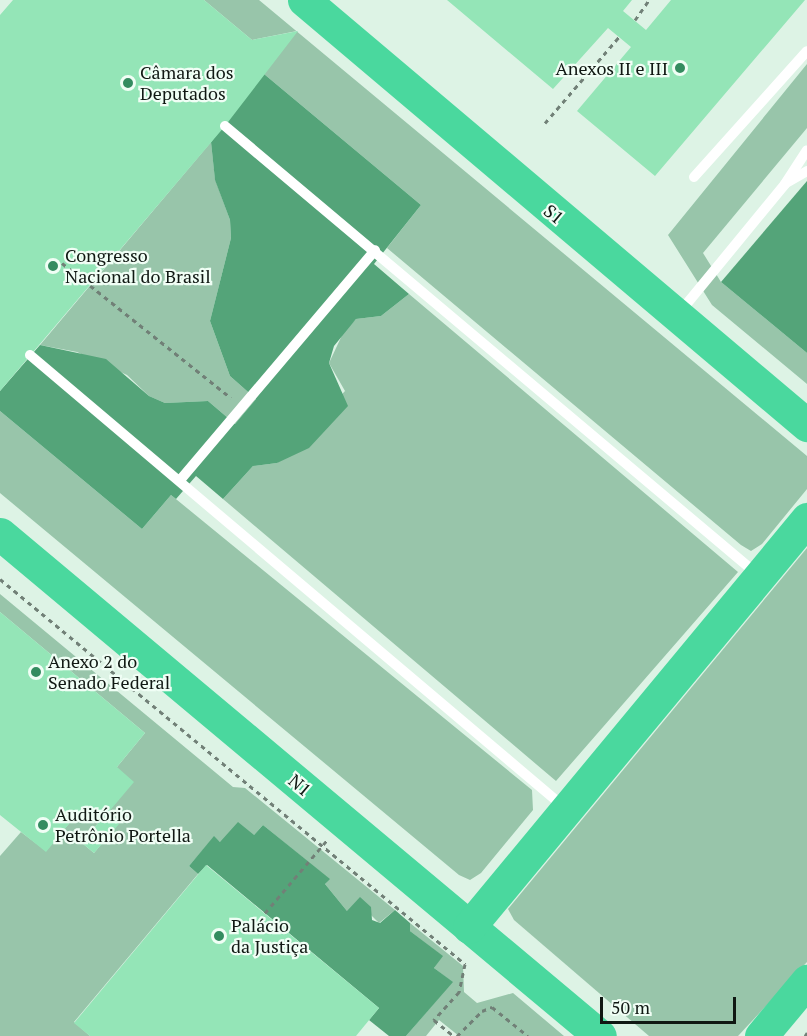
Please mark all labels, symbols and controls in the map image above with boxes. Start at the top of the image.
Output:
place label: Anexos II e III [556,57,668,79]
marker: Anexos II e III [673,61,687,75]
place label: Câmara dos Deputados [140,62,233,104]
marker: Câmara dos Deputados [121,76,135,90]
street label: S1 [540,200,568,228]
place label: Congresso Nacional do Brasil [65,245,211,288]
marker: Congresso Nacional do Brasil [46,259,60,273]
place label: Anexo 2 do Senado Federal [48,651,170,694]
marker: Anexo 2 do Senado Federal [29,665,43,679]
street label: N1 [284,769,316,801]
place label: Auditório Petrônio Portella [55,804,191,846]
marker: Auditório Petrônio Portella [36,818,50,832]
place label: Palácio da Justiça [231,915,308,958]
marker: Palácio da Justiça [212,929,226,943]
scale bar [603,985,740,1023]
text: 50 m [611,995,650,1019]

